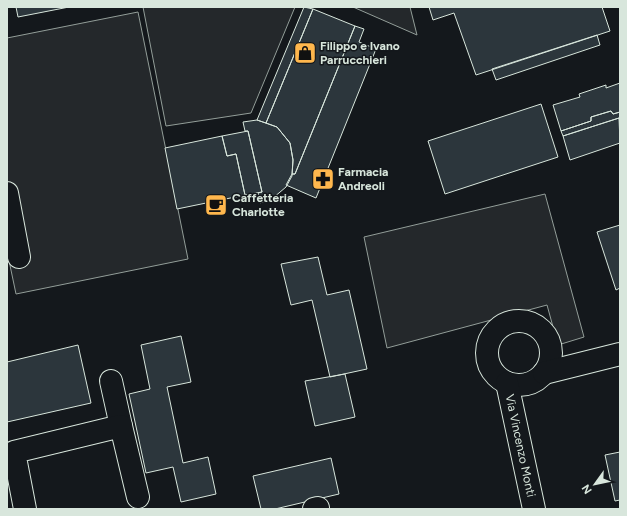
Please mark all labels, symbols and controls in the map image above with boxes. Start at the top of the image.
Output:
place label: Filippo e Ivano Parrucchieri [320,39,400,67]
shop icon: Filippo e Ivano Parrucchieri [292,40,318,66]
place label: Farmacia Andreoli [338,165,388,193]
pharmacy icon: Farmacia Andreoli [310,166,336,192]
place label: Caffetteria Charlotte [232,191,293,219]
cafe icon: Caffetteria Charlotte [203,192,229,218]
street label: Via Vincenzo Monti [503,393,538,498]
north arrow [575,464,615,504]
text: N [579,482,595,496]

